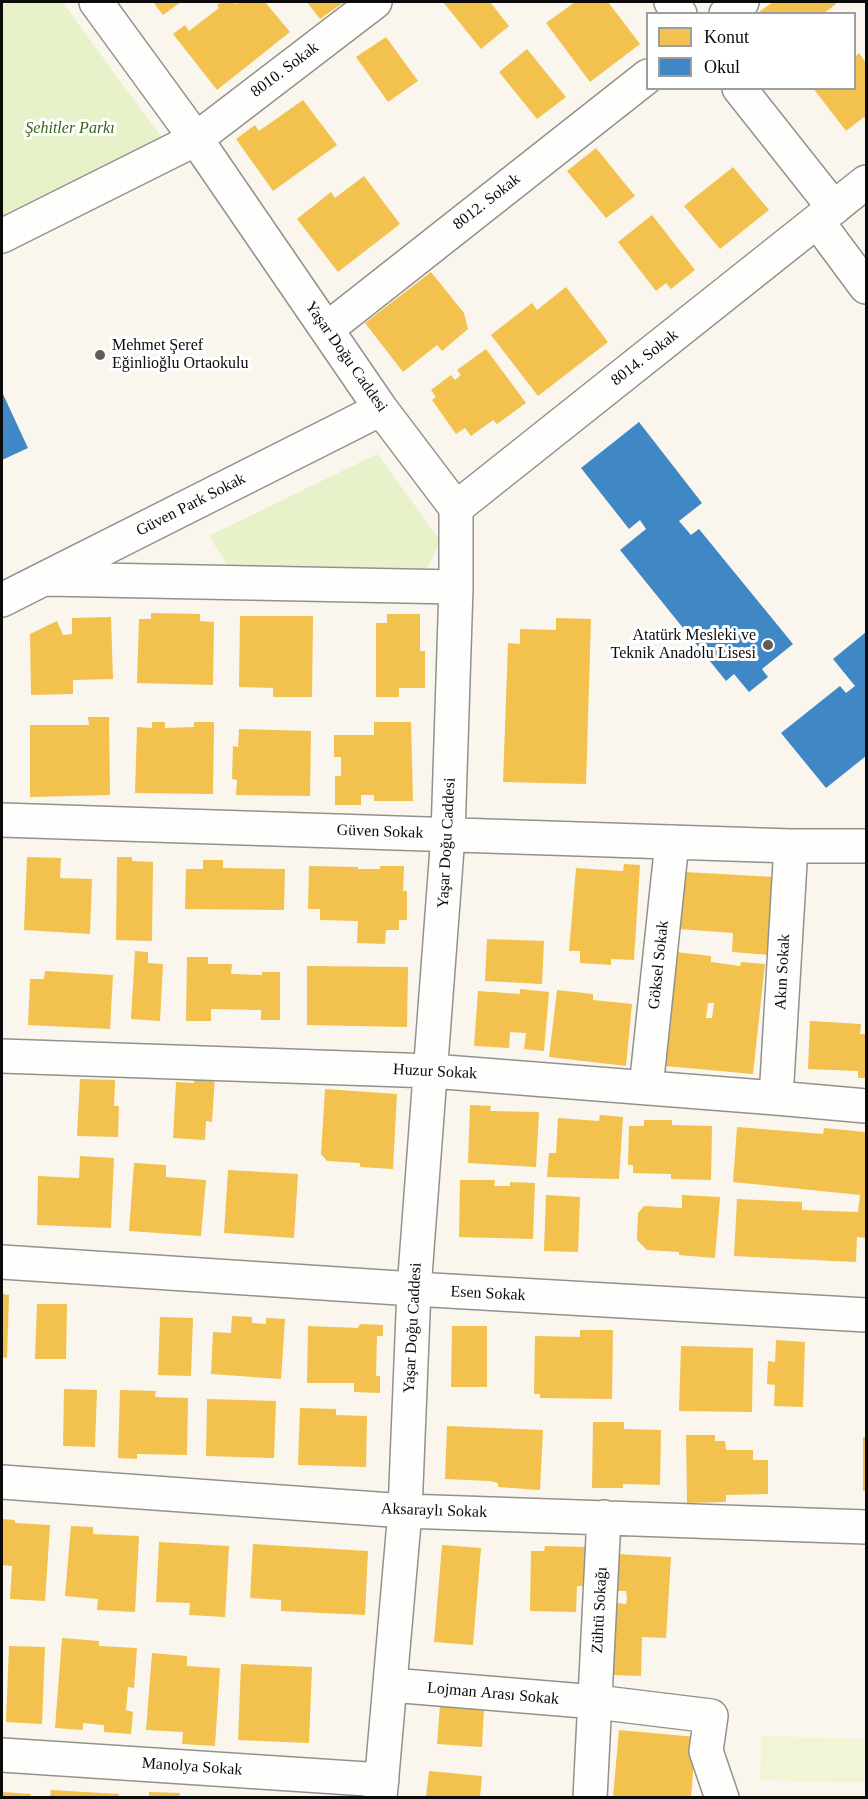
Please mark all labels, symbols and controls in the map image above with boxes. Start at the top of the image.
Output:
legend [646,12,856,90]
text: Konut [704,27,749,47]
street label: 8010. Sokak [247,38,323,102]
text: Okul [704,57,740,77]
park label: Şehitler Parkı [25,119,115,139]
street label: 8012. Sokak [450,170,524,234]
street label: Yaşar Doğu Caddesi [301,298,391,416]
street label: 8014. Sokak [608,326,682,390]
place label: Mehmet Şeref Eğinlioğlu Ortaokulu [112,336,248,374]
marker: Mehmet Şeref Eğinlioğlu Ortaokulu [93,348,107,362]
street label: Güven Park Sokak [133,469,249,541]
place label: Atatürk Mesleki ve Teknik Anadolu Lisesi [610,626,756,664]
marker: Atatürk Mesleki ve Teknik Anadolu Lisesi [761,638,775,652]
street label: Yaşar Doğu Caddesi [434,777,460,909]
street label: Güven Sokak [336,821,424,843]
street label: Göksel Sokak [645,920,673,1010]
street label: Akın Sokak [771,934,795,1010]
street label: Huzur Sokak [393,1060,477,1084]
street label: Yaşar Doğu Caddesi [400,1262,426,1394]
street label: Esen Sokak [450,1282,526,1306]
street label: Aksaraylı Sokak [381,1500,487,1522]
street label: Zühtü Sokağı [588,1566,612,1654]
street label: Lojman Arası Sokak [426,1679,560,1709]
street label: Manolya Sokak [141,1754,243,1780]

